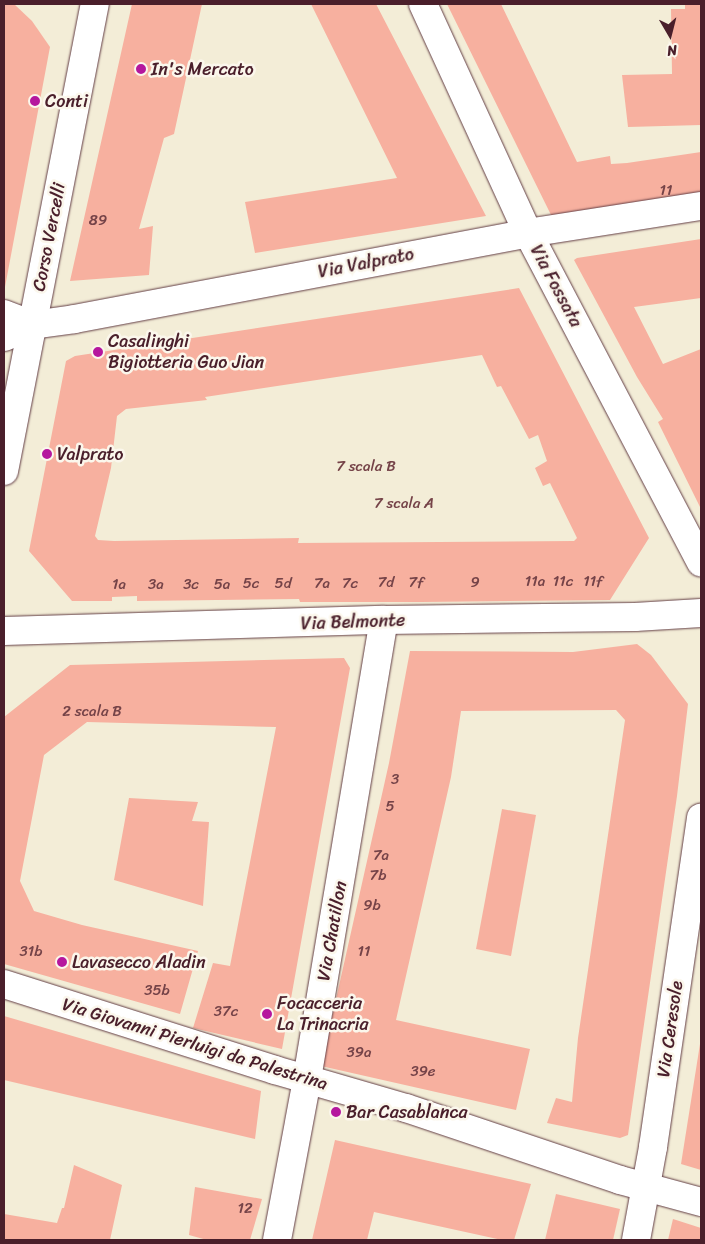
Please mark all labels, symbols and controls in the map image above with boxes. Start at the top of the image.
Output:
north arrow [645,10,695,60]
text: N [666,37,679,63]
place label: In's Mercato [151,58,253,80]
marker: In's Mercato [135,63,147,75]
place label: Conti [45,90,88,112]
marker: Conti [29,95,41,107]
street label: Corso Vercelli [28,181,70,293]
house number: 11 [660,182,672,200]
house number: 89 [89,212,107,230]
street label: Via Fossata [525,241,587,331]
street label: Via Valprato [317,243,415,283]
place label: Casalinghi Bigiotteria Guo Jian [108,331,264,374]
marker: Casalinghi Bigiotteria Guo Jian [92,346,104,358]
place label: Valprato [57,443,123,465]
marker: Valprato [41,448,53,460]
house number: 7 scala B [336,458,396,476]
house number: 7 scala A [374,495,434,513]
house number: 11a [525,573,545,591]
house number: 11c [553,573,573,591]
house number: 11f [583,573,603,591]
house number: 7d [378,574,394,592]
house number: 7f [408,574,424,592]
house number: 9 [470,574,480,592]
house number: 5c [243,575,259,593]
house number: 5d [274,575,292,593]
house number: 7a [314,575,330,593]
house number: 7c [342,575,358,593]
house number: 1a [112,576,126,594]
house number: 3a [148,576,164,594]
house number: 3c [183,576,199,594]
house number: 5a [214,576,230,594]
street label: Via Belmonte [300,609,406,635]
house number: 2 scala B [62,703,122,721]
house number: 3 [391,771,399,789]
house number: 5 [385,798,395,816]
house number: 7a [373,847,389,865]
house number: 7b [370,867,386,885]
street label: Via Chatillon [313,879,351,983]
house number: 9b [363,897,381,915]
house number: 31b [20,943,42,961]
house number: 11 [358,943,370,961]
place label: Lavasecco Aladin [72,951,206,973]
marker: Lavasecco Aladin [56,956,68,968]
street label: Via Ceresole [652,979,688,1079]
house number: 35b [144,982,170,1000]
street label: Via Giovanni Pierluigi da Palestrina [60,993,330,1095]
place label: Focacceria La Trinacria [277,993,369,1036]
house number: 37c [214,1003,238,1021]
marker: Focacceria La Trinacria [261,1008,273,1020]
house number: 39a [347,1044,371,1062]
house number: 39e [410,1063,436,1081]
place label: Bar Casablanca [346,1101,468,1123]
marker: Bar Casablanca [330,1106,342,1118]
house number: 12 [237,1200,253,1218]

